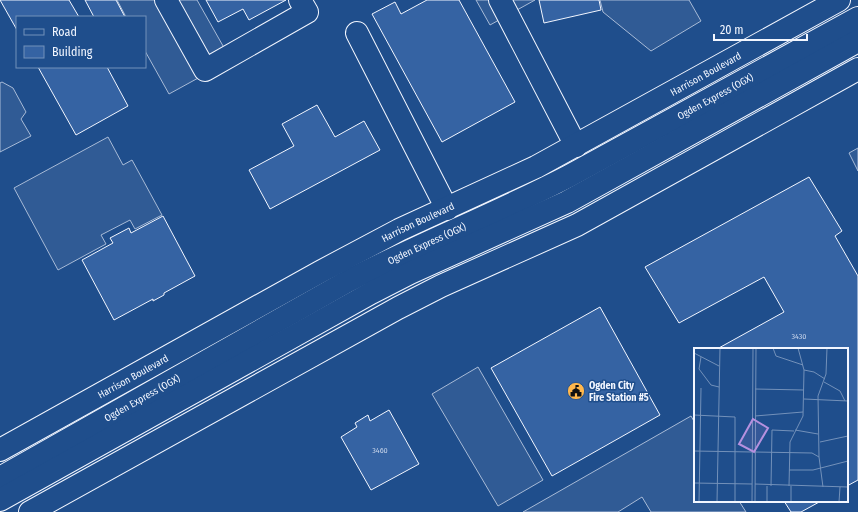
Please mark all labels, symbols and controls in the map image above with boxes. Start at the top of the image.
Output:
legend [16,16,146,68]
scale bar [714,16,807,42]
text: 20 m [720,23,744,37]
text: Road [52,25,77,39]
text: Building [52,45,93,59]
street label: Harrison Boulevard [669,50,743,99]
street label: Ogden Express (OGX) [675,71,756,123]
street label: Harrison Boulevard [380,200,456,245]
street label: Ogden Express (OGX) [386,220,468,267]
house number: 3430 [791,332,807,341]
inset map [694,348,848,502]
street label: Harrison Boulevard [96,353,171,401]
street label: Ogden Express (OGX) [102,372,182,425]
place label: Ogden City Fire Station #5 [589,380,649,404]
public building icon: Ogden City Fire Station #5 [566,381,586,401]
house number: 3460 [372,446,388,455]

